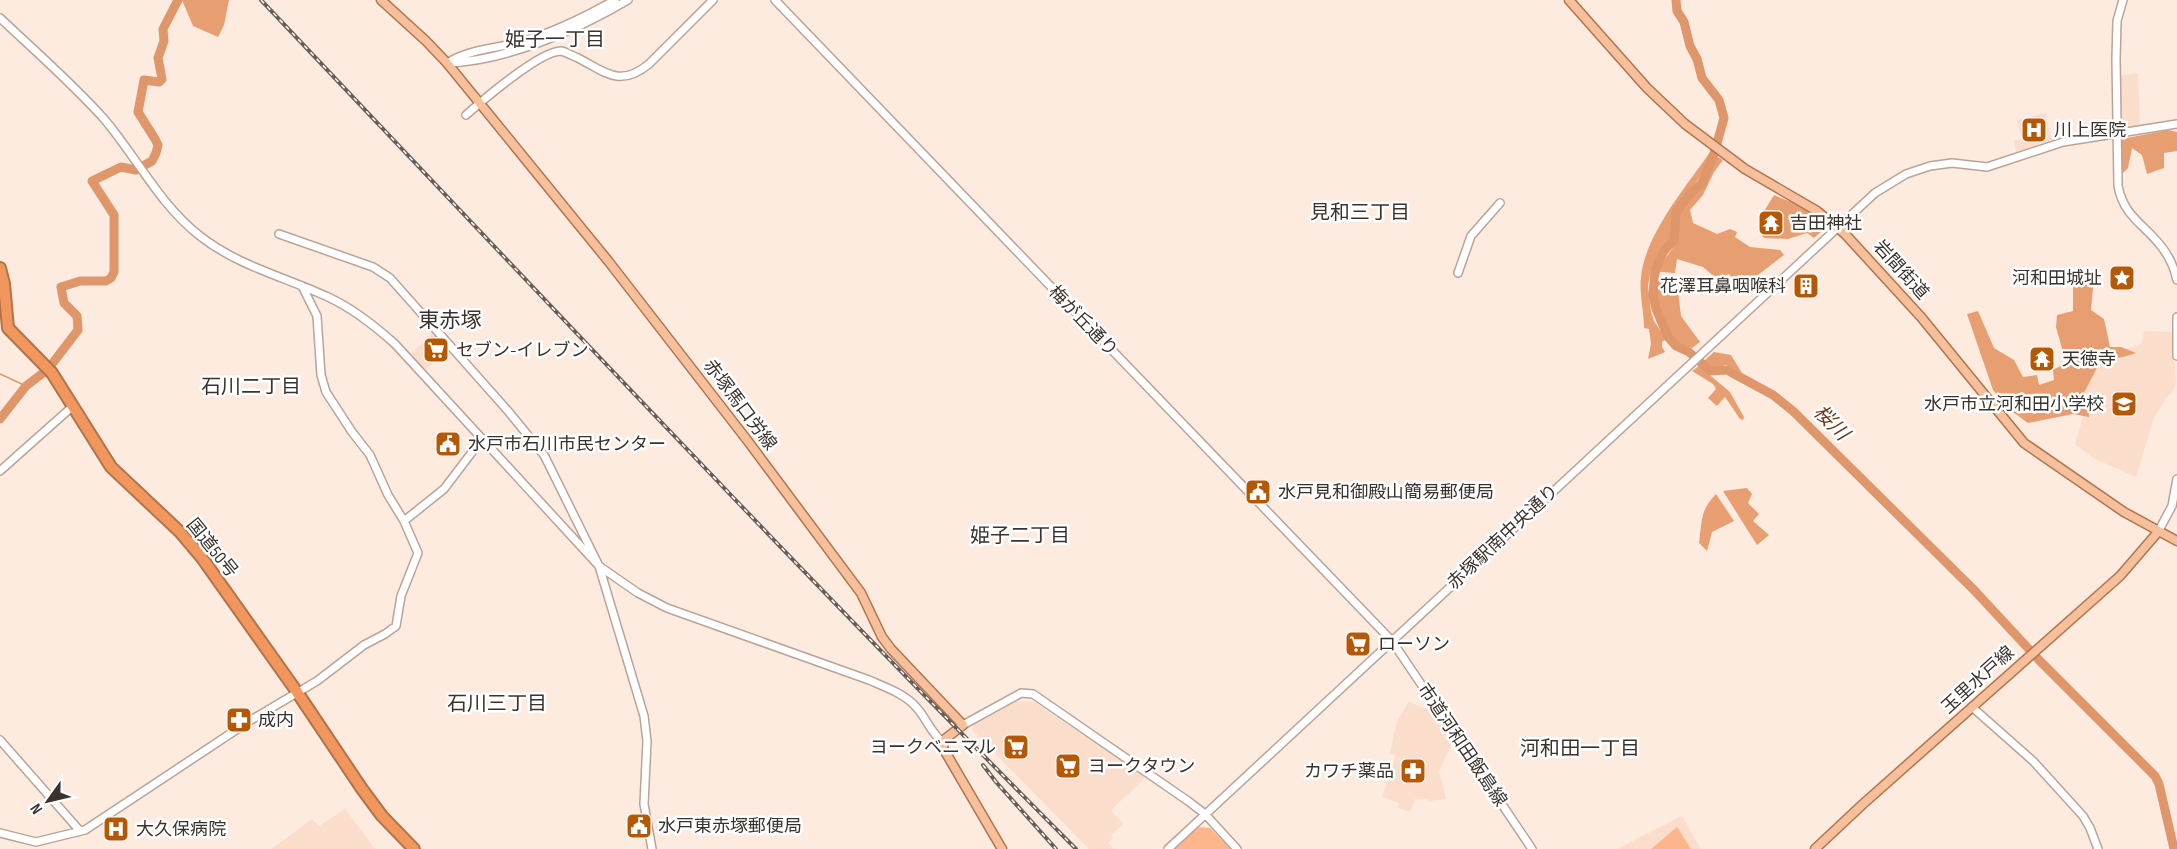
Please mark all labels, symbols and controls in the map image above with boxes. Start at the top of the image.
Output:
district label: 姫子一丁目 [505,28,605,52]
hospital icon: 川上医院 [2019,115,2049,145]
place label: 川上医院 [2054,120,2126,141]
district label: 見和三丁目 [1310,201,1410,225]
temple icon: 吉田神社 [1756,208,1786,238]
place label: 吉田神社 [1790,213,1862,234]
street label: 岩間街道 [1869,236,1933,304]
place icon: 河和田城址 [2107,263,2137,293]
place label: 河和田城址 [2012,268,2102,289]
building icon: 花澤耳鼻咽喉科 [1791,271,1821,301]
place label: 花澤耳鼻咽喉科 [1660,276,1786,297]
street label: 梅が丘通り [1044,281,1122,361]
district label: 東赤塚 [419,308,482,333]
supermarket icon: セブン-イレブン [421,335,451,365]
place label: セブン-イレブン [456,340,589,361]
temple icon: 天徳寺 [2027,344,2057,374]
place label: 天徳寺 [2062,349,2116,370]
street label: 赤塚馬口労線 [699,356,781,454]
district label: 石川二丁目 [201,375,301,399]
school or university icon: 水戸市立河和田小学校 [2109,389,2139,419]
place label: 水戸市立河和田小学校 [1924,394,2104,415]
water label: 桜川 [1808,400,1855,447]
public building icon: 水戸市石川市民センター [433,429,463,459]
place label: 水戸市石川市民センター [468,434,666,455]
public building icon: 水戸見和御殿山簡易郵便局 [1243,477,1273,507]
street label: 赤塚駅南中央通り [1443,480,1563,594]
place label: 水戸見和御殿山簡易郵便局 [1278,482,1494,503]
street label: 国道50号 [182,514,242,582]
district label: 姫子二丁目 [970,524,1070,548]
supermarket icon: ローソン [1343,629,1373,659]
place label: ローソン [1378,634,1450,655]
street label: 玉里水戸線 [1938,642,2018,718]
street label: 市道河和田飯島線 [1413,679,1511,811]
district label: 石川三丁目 [447,692,547,716]
pharmacy icon: 成内 [224,705,254,735]
place label: 成内 [258,710,294,731]
supermarket icon: ヨークベニマル [1001,732,1031,762]
place label: ヨークベニマル [870,737,996,758]
district label: 河和田一丁目 [1520,737,1640,761]
supermarket icon: ヨークタウン [1053,751,1083,781]
place label: ヨークタウン [1088,756,1195,777]
pharmacy icon: カワチ薬品 [1398,756,1428,786]
place label: カワチ薬品 [1304,761,1394,782]
north arrow [18,771,78,831]
text: N [27,800,47,817]
public building icon: 水戸東赤塚郵便局 [624,811,654,841]
hospital icon: 大久保病院 [101,814,131,844]
place label: 水戸東赤塚郵便局 [658,816,802,837]
place label: 大久保病院 [136,819,226,840]

